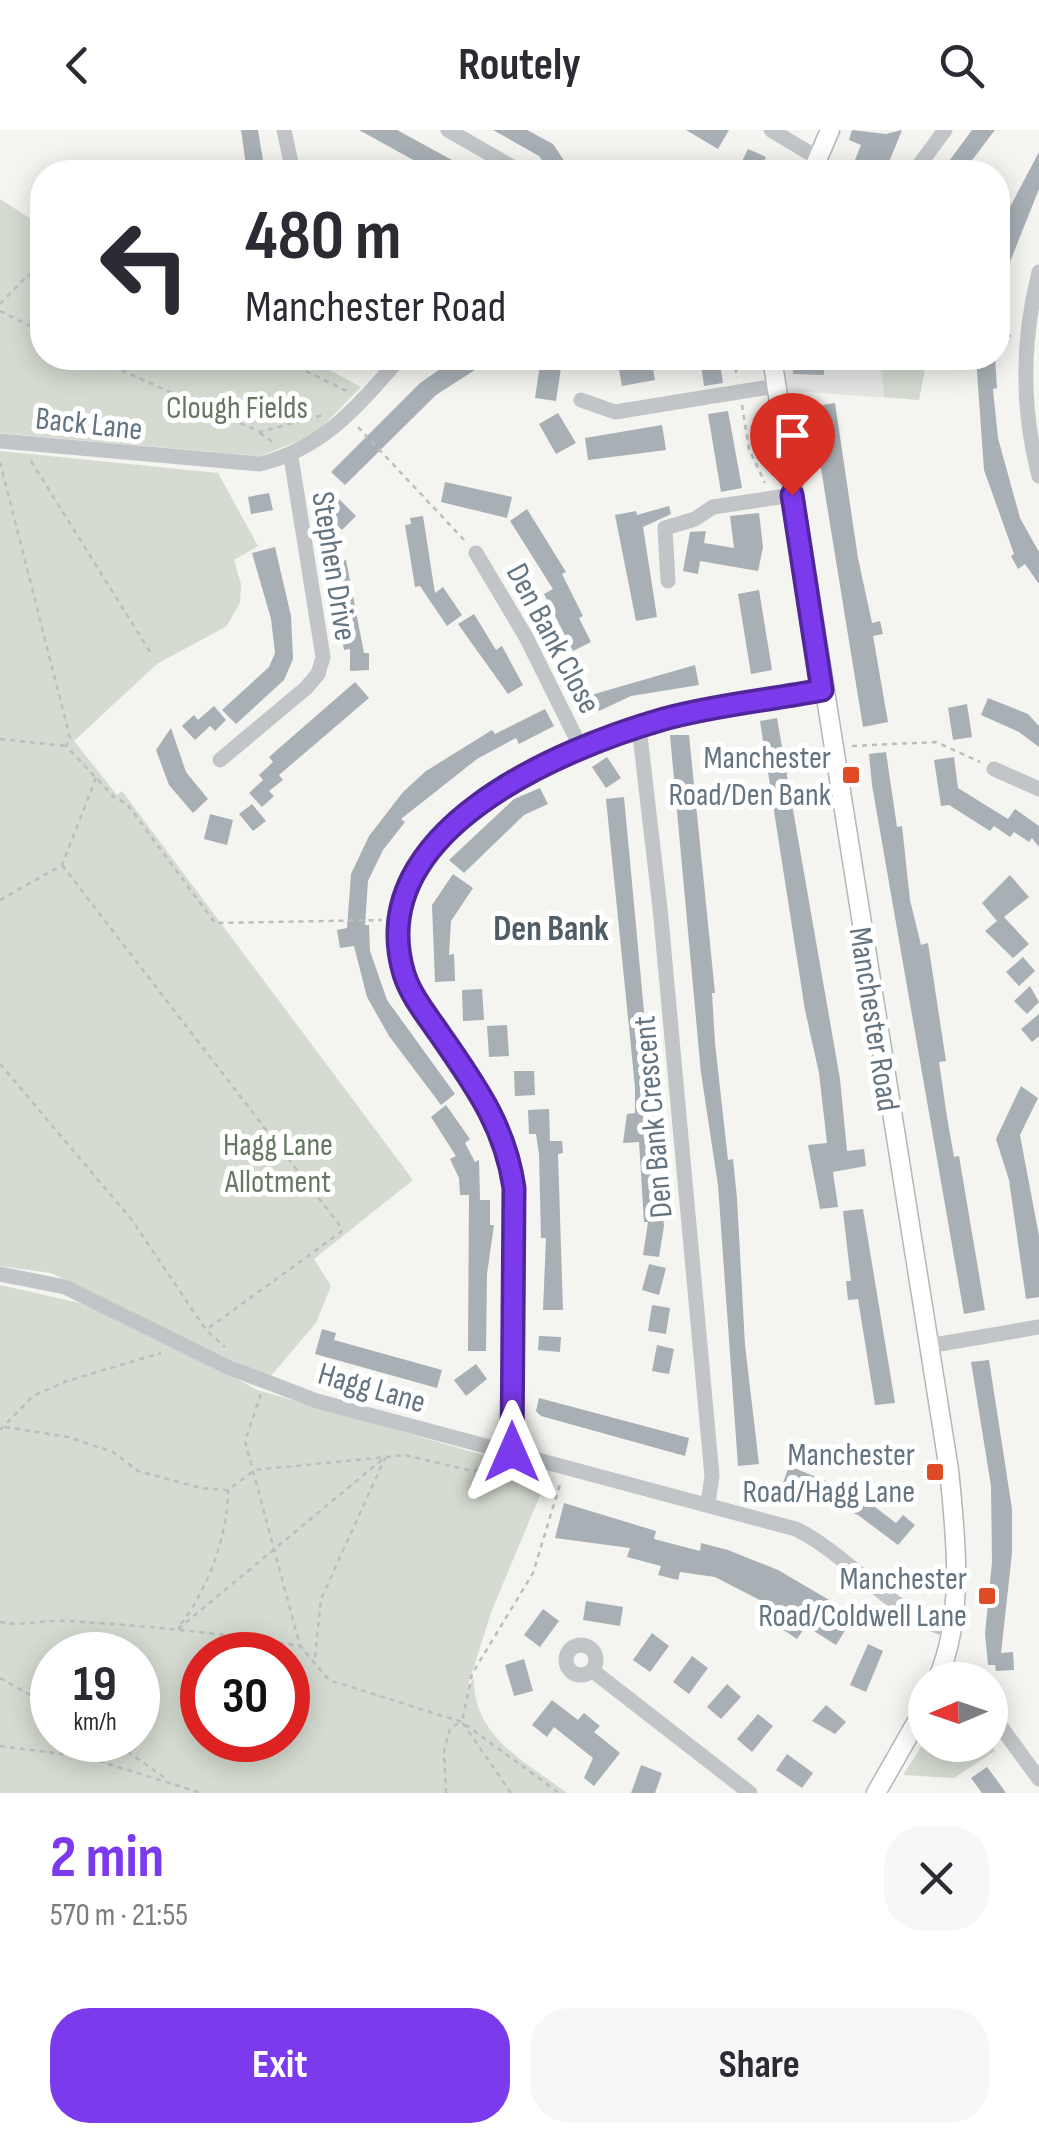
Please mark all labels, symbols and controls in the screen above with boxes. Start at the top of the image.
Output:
icon: back [50,38,105,93]
text: Routely [458,38,581,93]
icon: search [934,38,989,93]
text: 480 m [245,195,401,279]
icon: left [80,200,210,330]
text: Manchester Road [245,280,506,335]
park label: Clough Fields [166,389,308,428]
pin [750,393,835,496]
street label: Back Lane [33,399,144,450]
icon: arrive [765,408,820,463]
street label: Stephen Drive [302,489,365,644]
street label: Den Bank Close [497,557,608,720]
place label: Manchester Road/Den Bank [668,739,831,815]
marker: Manchester Road/Den Bank [840,764,862,786]
district label: Den Bank [493,908,609,951]
street label: Manchester Road [840,924,907,1114]
street label: Den Bank Crescent [625,1014,682,1220]
park label: Hagg Lane Allotment [223,1126,333,1202]
street label: Hagg Lane [313,1355,430,1422]
position arrow [460,1400,564,1504]
place label: Manchester Road/Hagg Lane [742,1436,915,1512]
marker: Manchester Road/Hagg Lane [924,1461,946,1483]
place label: Manchester Road/Coldwell Lane [758,1560,967,1636]
marker: Manchester Road/Coldwell Lane [976,1585,998,1607]
speed limit sign: 30 [180,1632,310,1762]
text: 19 [73,1655,117,1715]
north arrow [908,1662,1008,1762]
map controls [908,1662,1008,1762]
text: km/h [73,1707,117,1738]
text: 2 min [50,1822,164,1894]
button: close [884,1826,989,1931]
text: 570 m · 21:55 [50,1896,188,1935]
button: Exit [50,2008,510,2123]
button: Share [530,2008,989,2123]

